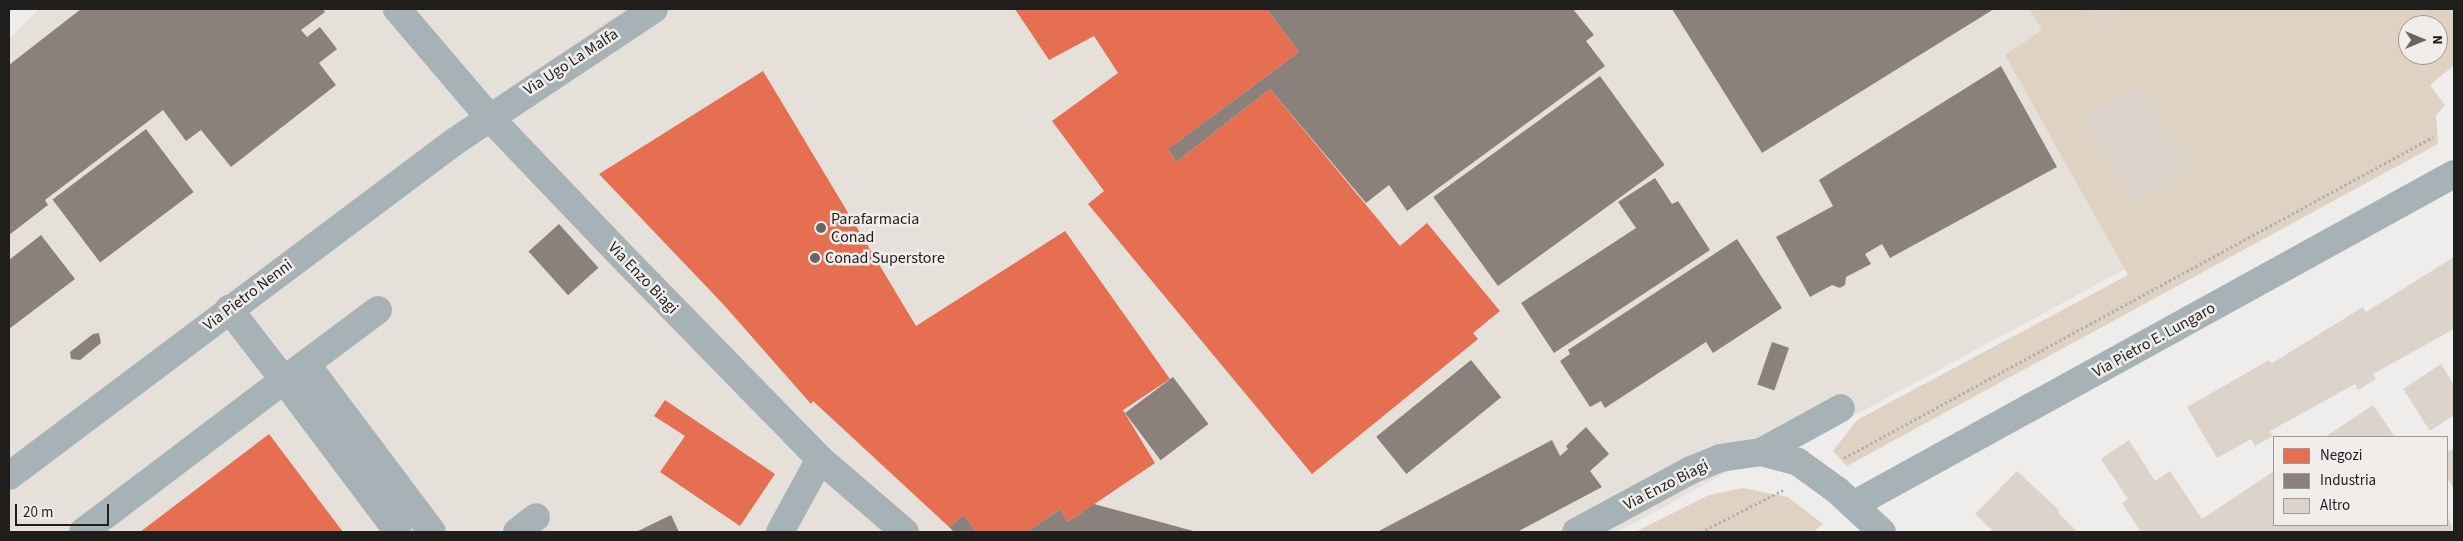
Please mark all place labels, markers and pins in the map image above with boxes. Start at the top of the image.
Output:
place label: Parafarmacia Conad [831,209,919,247]
marker: Parafarmacia Conad [815,222,827,234]
place label: Conad Superstore [825,248,945,268]
marker: Conad Superstore [809,252,821,264]

